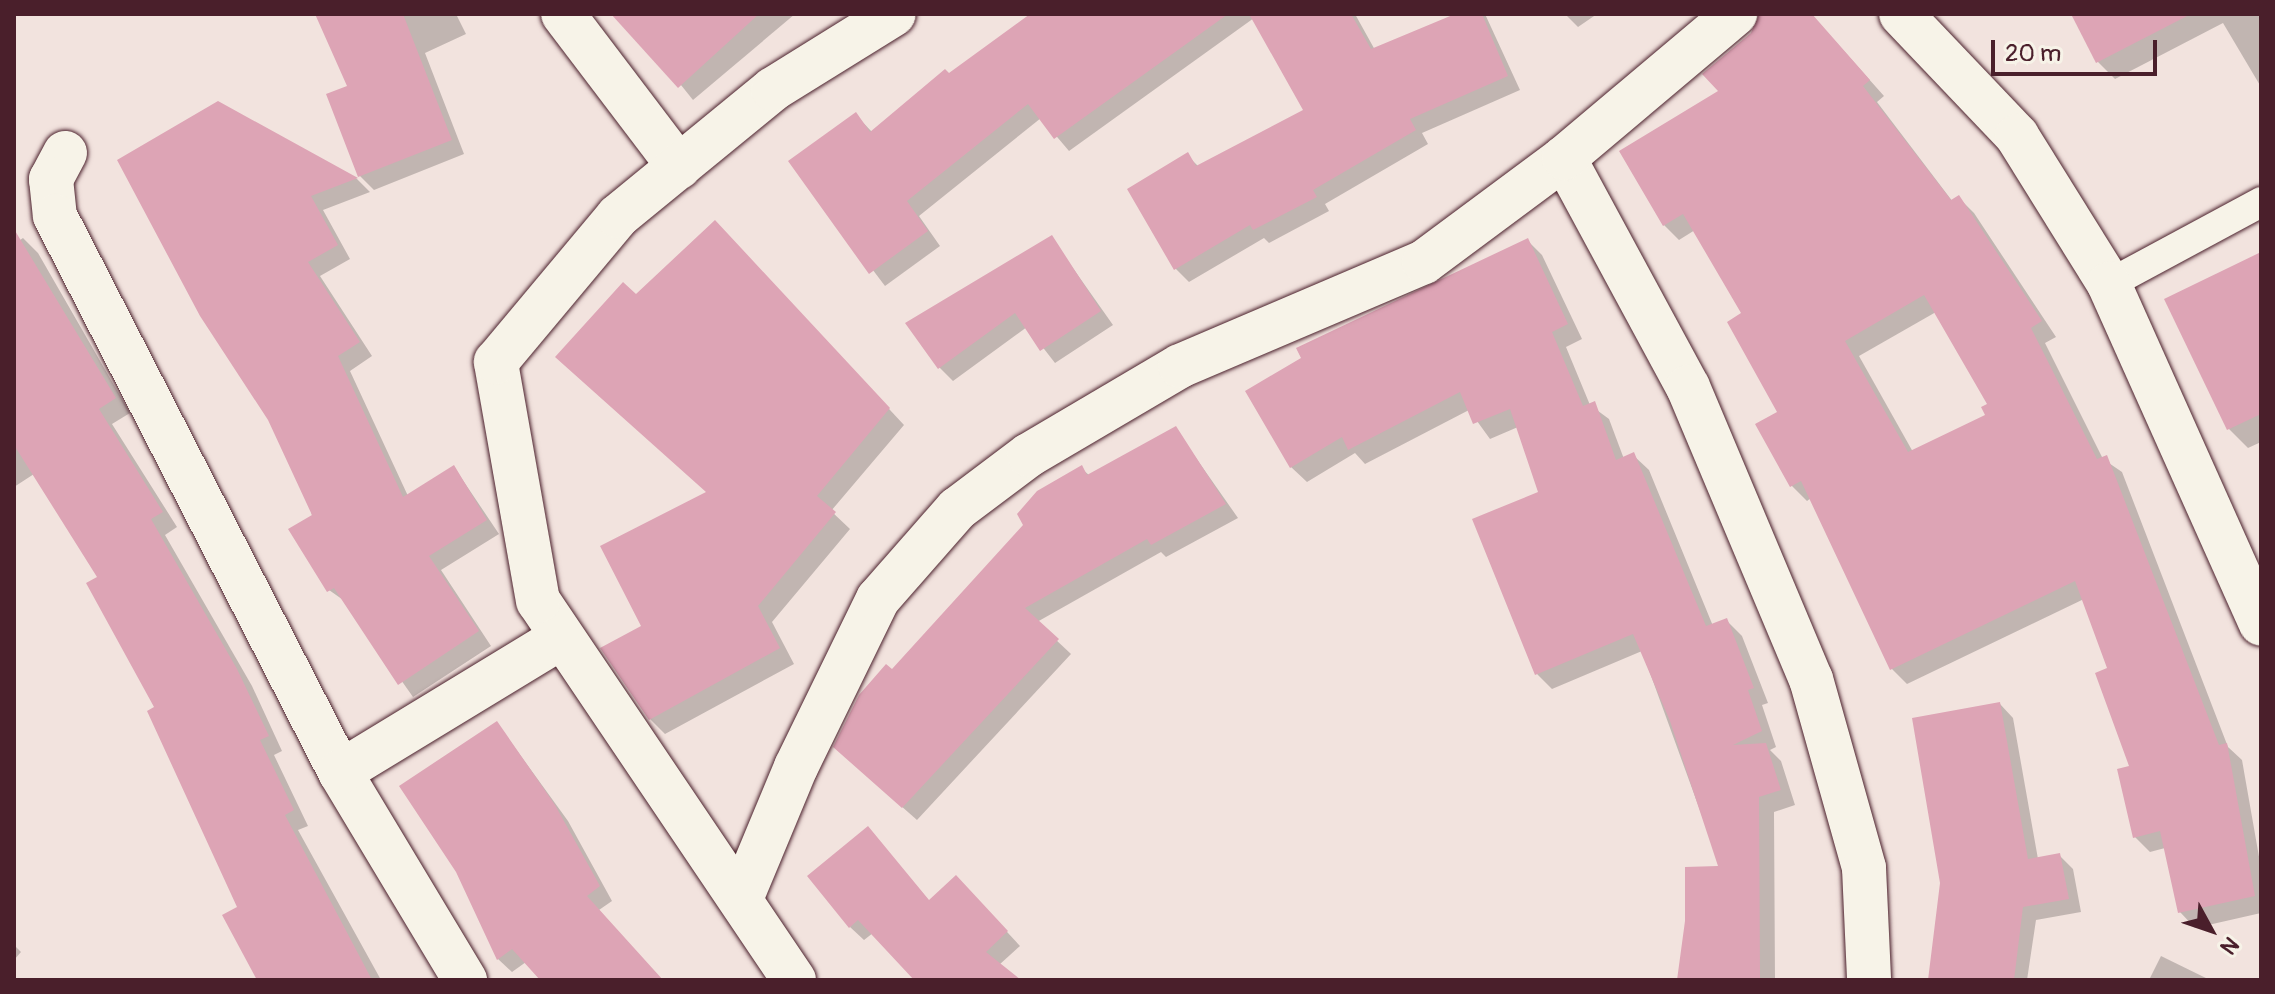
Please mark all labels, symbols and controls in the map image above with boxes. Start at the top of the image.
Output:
scale bar [1995,24,2161,74]
text: 20 m [2005,39,2061,68]
north arrow [2171,890,2251,970]
text: N [2214,931,2245,960]

